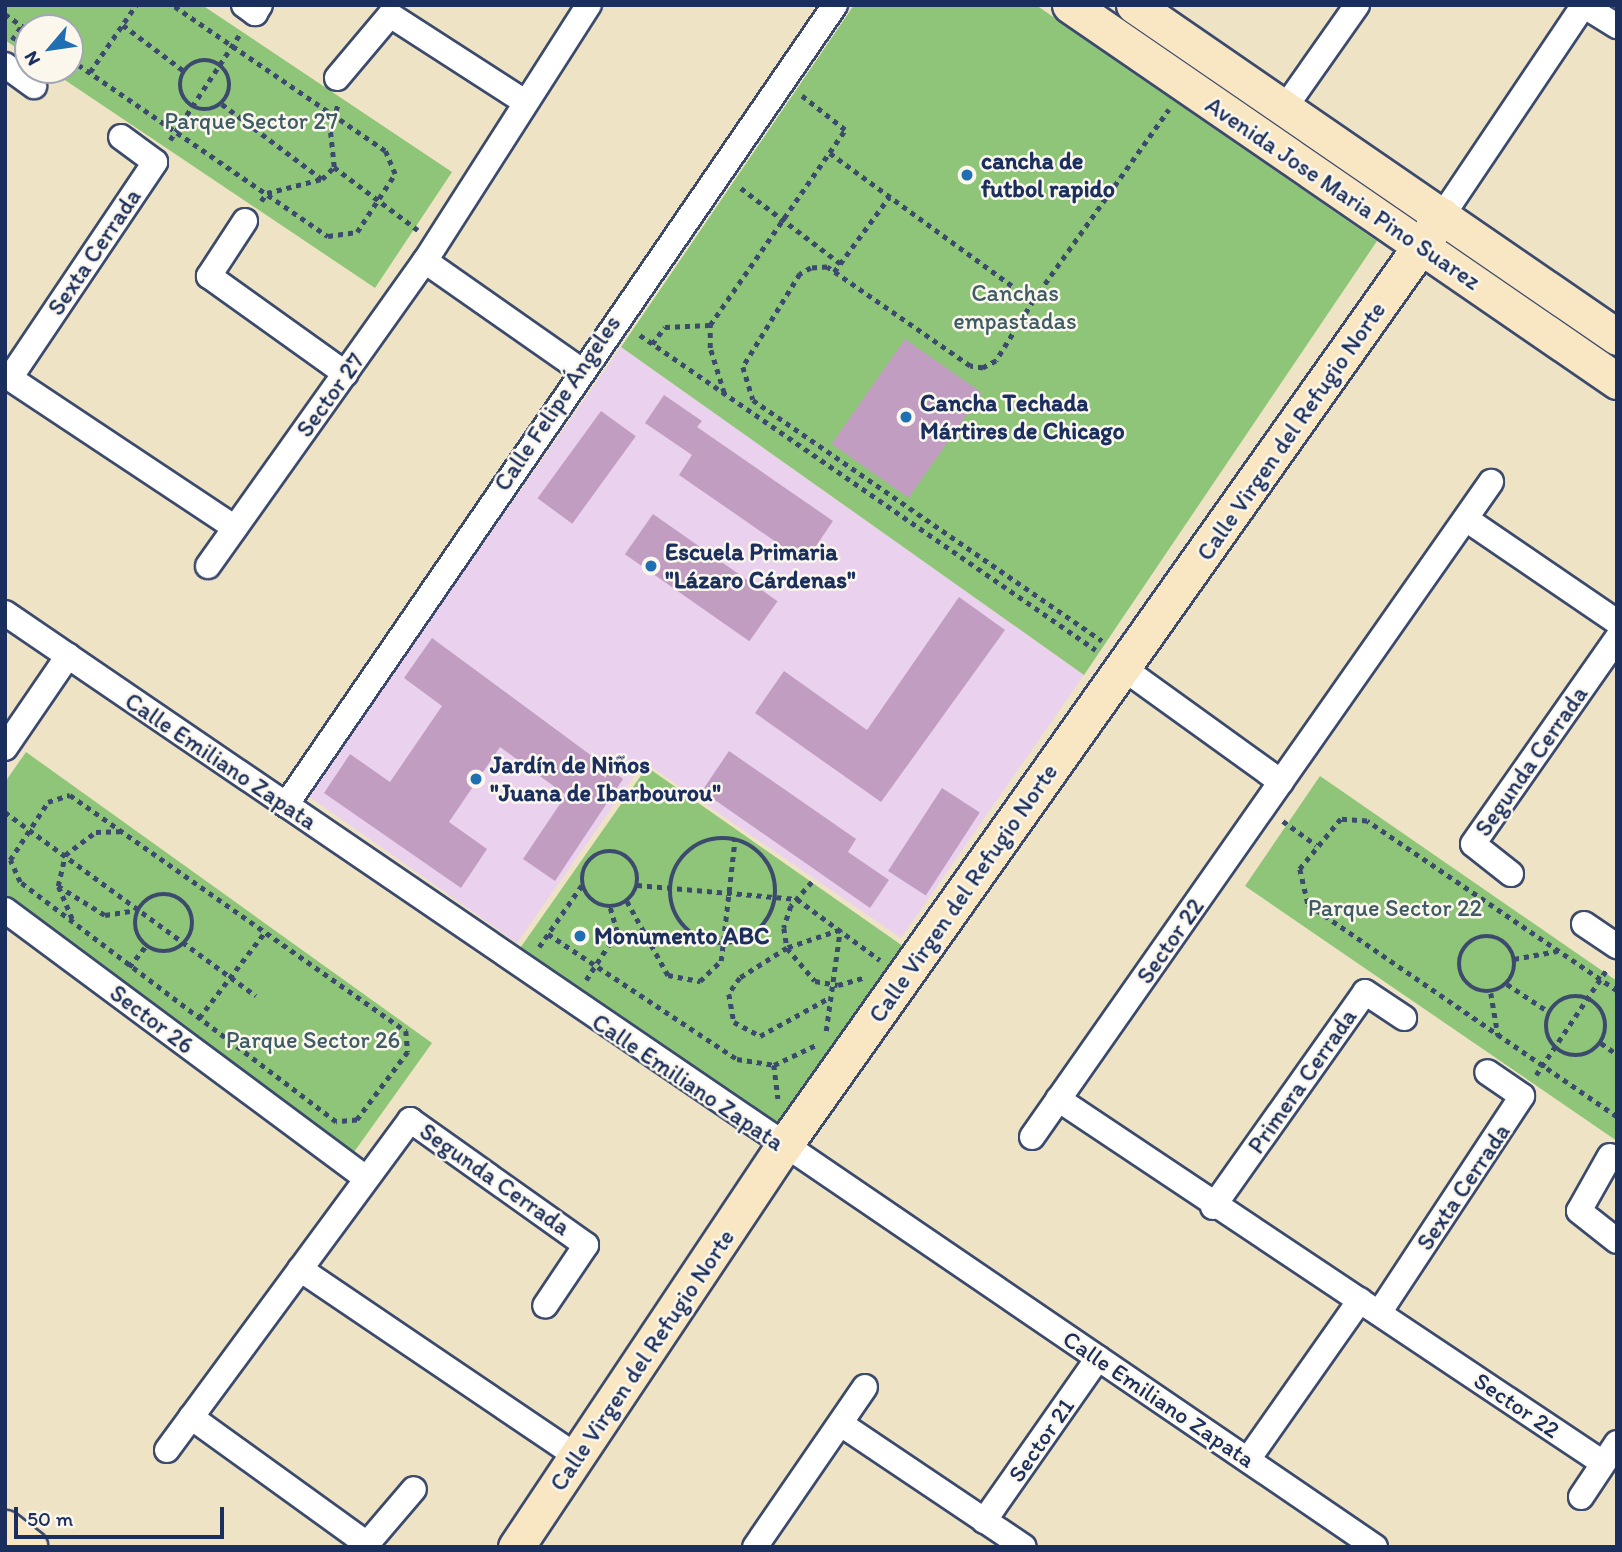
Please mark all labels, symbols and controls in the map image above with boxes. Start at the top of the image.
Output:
north arrow [14,14,84,84]
text: N [19,47,45,70]
street label: Avenida Jose Maria Pino Suarez [1200,90,1486,296]
park label: Parque Sector 27 [164,107,338,135]
place label: cancha de futbol rapido [981,147,1115,203]
marker: cancha de futbol rapido [959,167,975,183]
street label: Sexta Cerrada [41,184,147,320]
park label: Canchas empastadas [953,279,1077,335]
street label: Calle Virgen del Refugio Norte [1190,296,1392,566]
street label: Calle Felipe Ángeles [488,310,626,496]
street label: Sector 27 [290,347,370,443]
place label: Cancha Techada Mártires de Chicago [920,389,1125,445]
marker: Cancha Techada Mártires de Chicago [898,409,914,425]
place label: Escuela Primaria "Lázaro Cárdenas" [665,538,855,594]
marker: Escuela Primaria "Lázaro Cárdenas" [643,558,659,574]
street label: Segunda Cerrada [1468,680,1594,842]
street label: Calle Emiliano Zapata [119,686,323,836]
place label: Jardín de Niños "Juana de Ibarbourou" [490,751,721,807]
street label: Calle Virgen del Refugio Norte [862,758,1064,1028]
marker: Jardín de Niños "Juana de Ibarbourou" [468,771,484,787]
street label: Sector 22 [1130,893,1210,989]
park label: Parque Sector 22 [1308,894,1482,922]
place label: Monumento ABC [594,922,769,950]
marker: Monumento ABC [572,928,588,944]
street label: Sector 26 [104,978,200,1060]
street label: Primera Cerrada [1241,1003,1363,1159]
street label: Calle Emiliano Zapata [586,1007,790,1157]
park label: Parque Sector 26 [226,1026,400,1054]
street label: Segunda Cerrada [414,1116,576,1242]
street label: Sexta Cerrada [1410,1119,1516,1255]
street label: Calle Virgen del Refugio Norte [543,1224,741,1496]
street label: Calle Emiliano Zapata [1057,1324,1261,1474]
street label: Sector 22 [1469,1366,1565,1444]
street label: Sector 21 [1002,1392,1080,1488]
scale bar [18,1492,228,1536]
text: 50 m [27,1506,73,1531]

